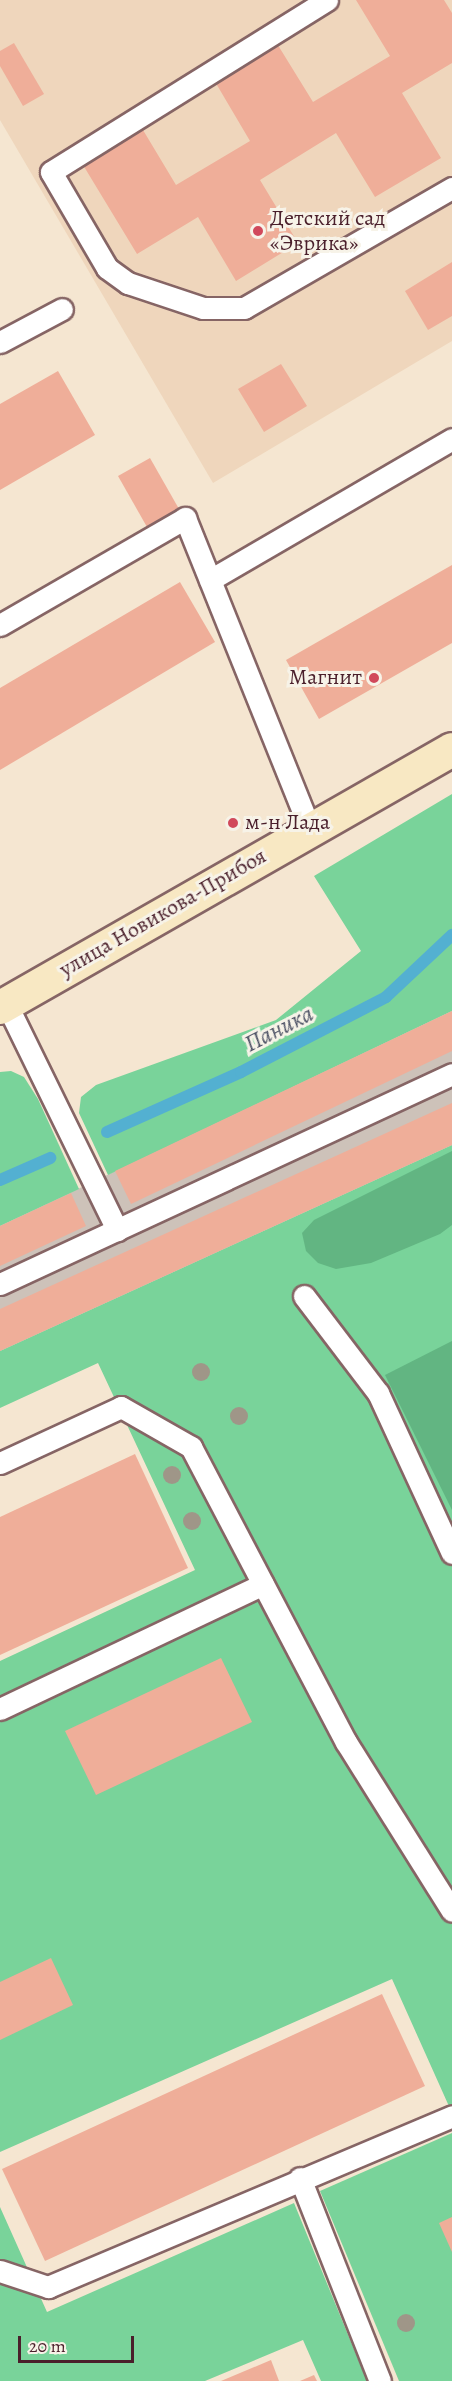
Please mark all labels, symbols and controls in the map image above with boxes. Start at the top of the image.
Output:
place label: Детский сад «Эврика» [270,205,385,256]
marker: Детский сад «Эврика» [251,224,265,238]
place label: Магнит [289,665,362,691]
marker: Магнит [367,671,381,685]
place label: м-н Лада [245,810,330,836]
marker: м-н Лада [226,816,240,830]
street label: улица Новикова-Прибоя [55,843,271,983]
water label: Паника [240,999,318,1059]
scale bar [21,2324,136,2362]
text: 20 m [29,2334,66,2358]

